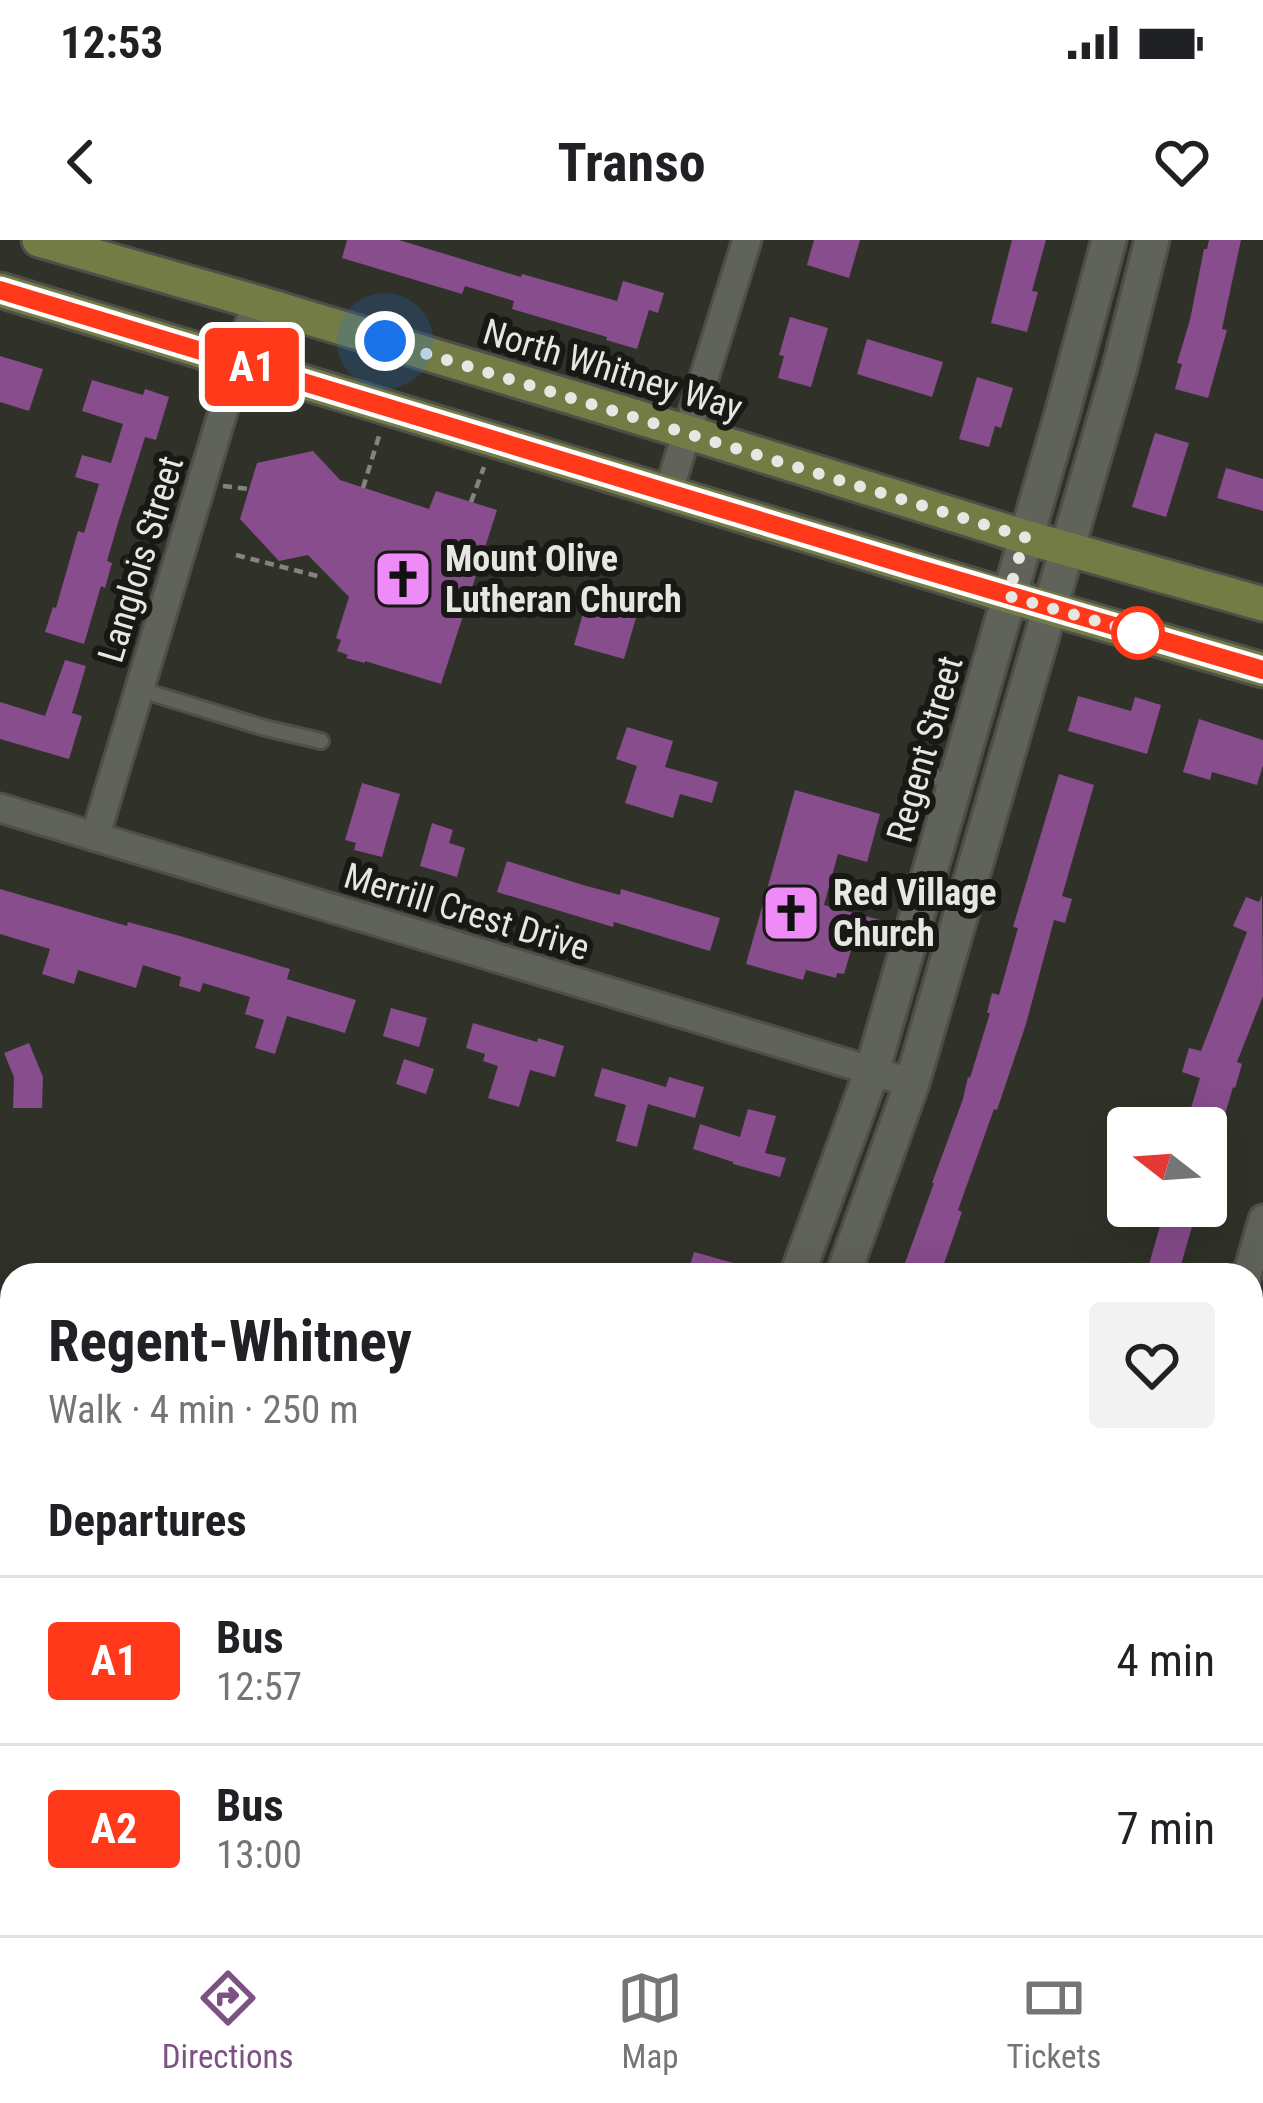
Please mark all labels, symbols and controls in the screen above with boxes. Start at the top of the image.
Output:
text: 12:53 [60,16,163,69]
icon: back [48,129,114,195]
icon: heart [1149,129,1215,195]
text: Transo [557,131,706,194]
your location [355,311,415,371]
street label: North Whitney Way [478,311,747,429]
line badge: A1 [198,328,306,406]
text: A1 [229,342,275,391]
street label: Langlois Street [90,451,192,667]
place label: Mount Olive Lutheran Church [445,538,682,621]
church icon: Mount Olive Lutheran Church [372,548,434,610]
unlabelled marker [1113,608,1163,658]
street label: Regent Street [878,652,972,847]
street label: Merrill Crest Drive [339,855,594,969]
place label: Red Village Church [833,872,997,955]
church icon: Red Village Church [760,882,822,944]
north arrow [1107,1107,1227,1227]
map controls [1107,1107,1227,1227]
button: heart [1089,1302,1215,1428]
text: Regent-Whitney [48,1308,412,1375]
text: Walk · 4 min · 250 m [48,1387,359,1433]
text: Departures [48,1494,247,1547]
text: Bus [216,1611,284,1664]
text: 4 min [1116,1634,1215,1687]
text: A1 [91,1636,137,1685]
text: 12:57 [216,1664,302,1710]
text: Bus [216,1779,284,1832]
text: 7 min [1116,1802,1215,1855]
text: A2 [91,1804,137,1853]
text: 13:00 [216,1832,302,1878]
tab: Directions [162,1965,294,2076]
tab: Map [617,1965,683,2076]
tab: Tickets [1006,1965,1101,2076]

